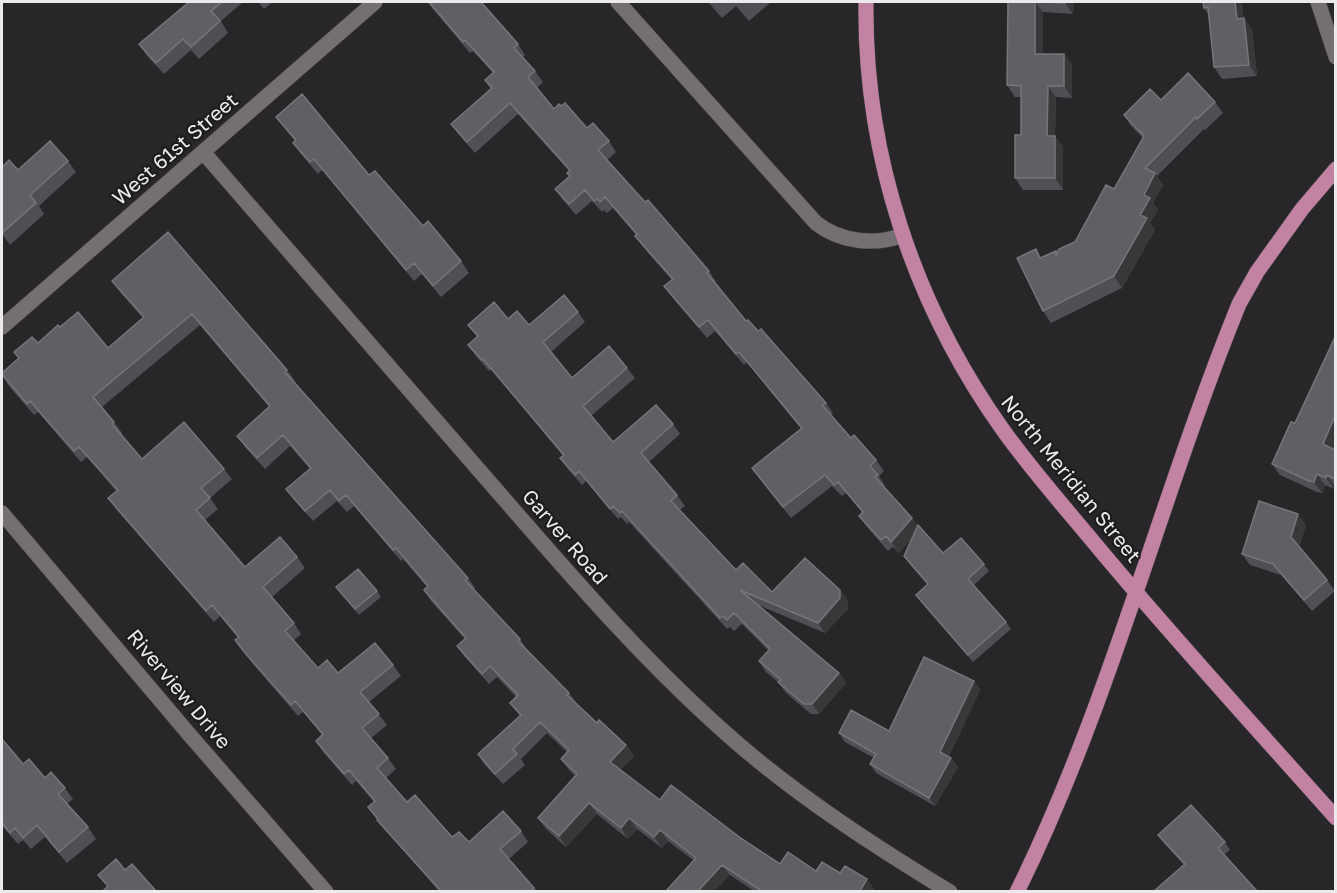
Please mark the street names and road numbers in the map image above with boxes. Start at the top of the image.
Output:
street label: West 61st Street [107,87,242,209]
street label: North Meridian Street [997,390,1147,567]
street label: Garver Road [518,484,614,589]
street label: Riverview Drive [123,624,237,753]

